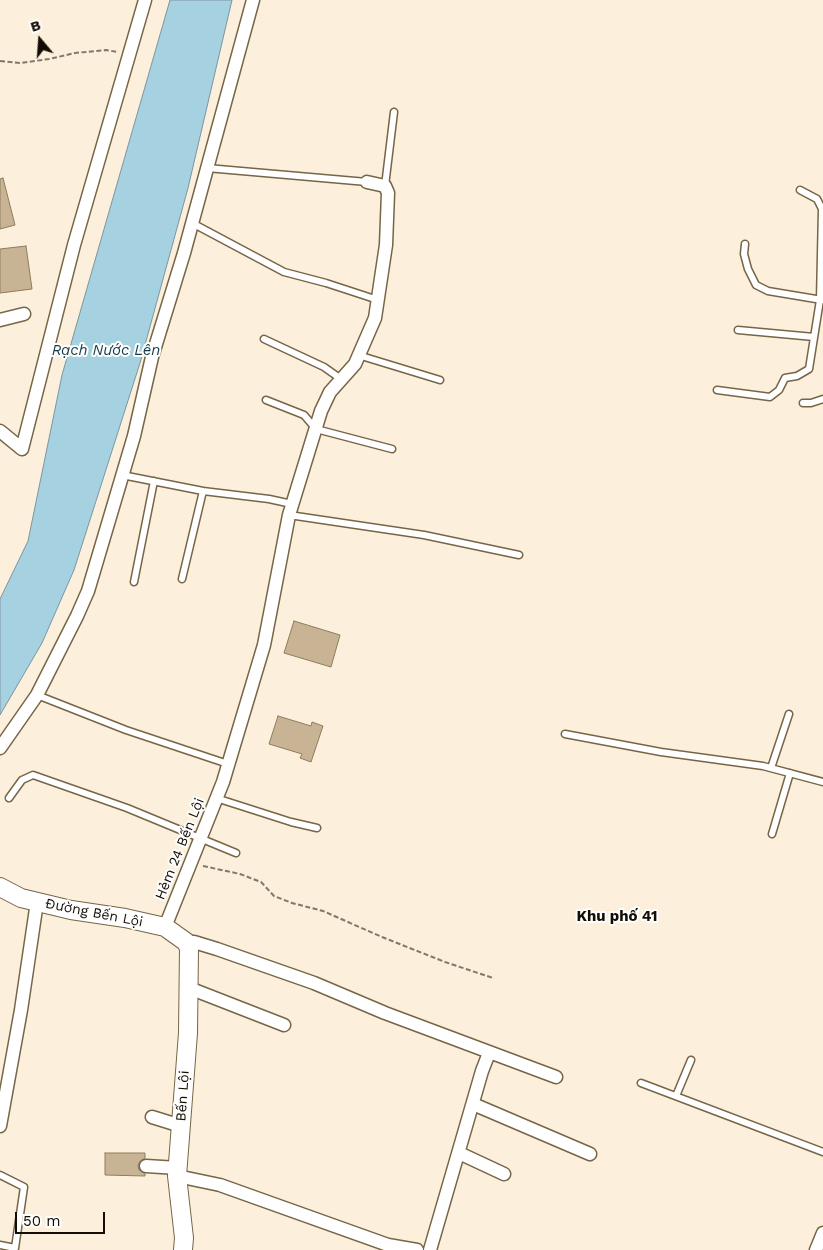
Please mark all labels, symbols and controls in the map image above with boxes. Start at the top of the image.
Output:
north arrow [15,15,65,65]
text: B [28,17,42,35]
water label: Rạch Nước Lên [52,342,160,360]
street label: Hẻm 24 Bến Lội [152,796,208,902]
street label: Đường Bến Lội [44,895,144,931]
district label: Khu phố 41 [576,908,658,926]
street label: Bến Lội [173,1070,193,1122]
scale bar [18,1202,108,1234]
text: 50 m [23,1212,60,1230]

